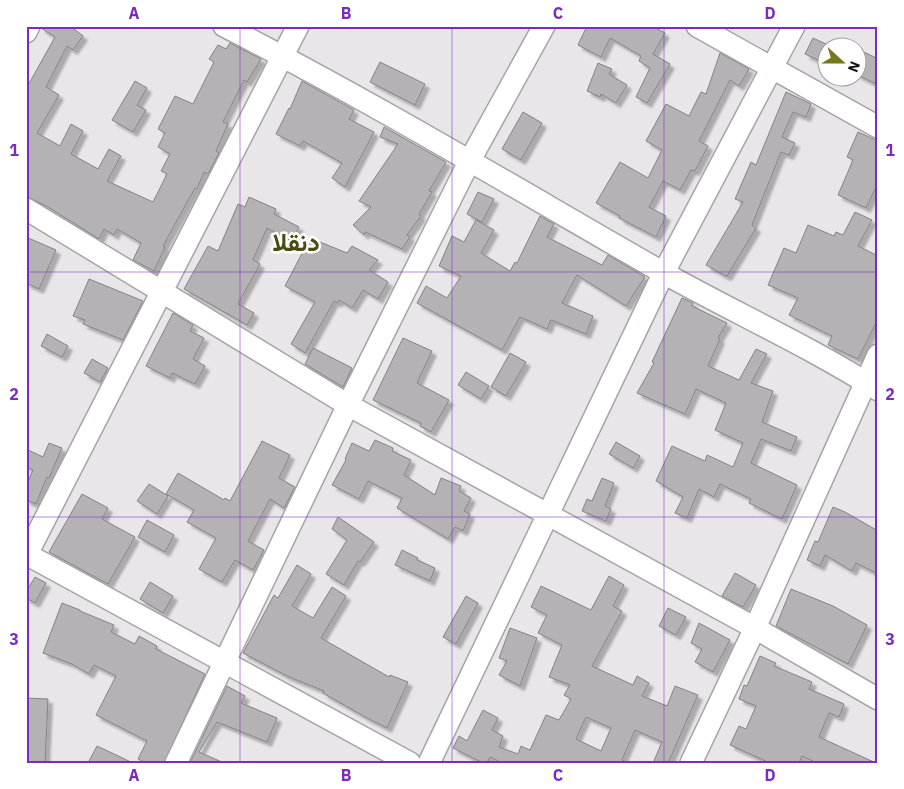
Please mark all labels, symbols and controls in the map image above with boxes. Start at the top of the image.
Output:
text: A [129,3,140,23]
text: B [341,3,352,23]
text: C [553,3,563,23]
text: D [764,3,776,23]
north arrow [816,38,866,88]
text: N [844,59,864,75]
text: 1 [9,140,19,160]
text: 1 [885,140,895,160]
district label: دنقلا [272,225,320,258]
text: 2 [9,384,19,404]
text: 2 [885,384,895,404]
text: 3 [9,629,19,649]
text: 3 [885,629,895,649]
text: A [129,765,140,785]
text: B [341,765,352,785]
text: C [553,765,563,785]
text: D [764,765,776,785]

